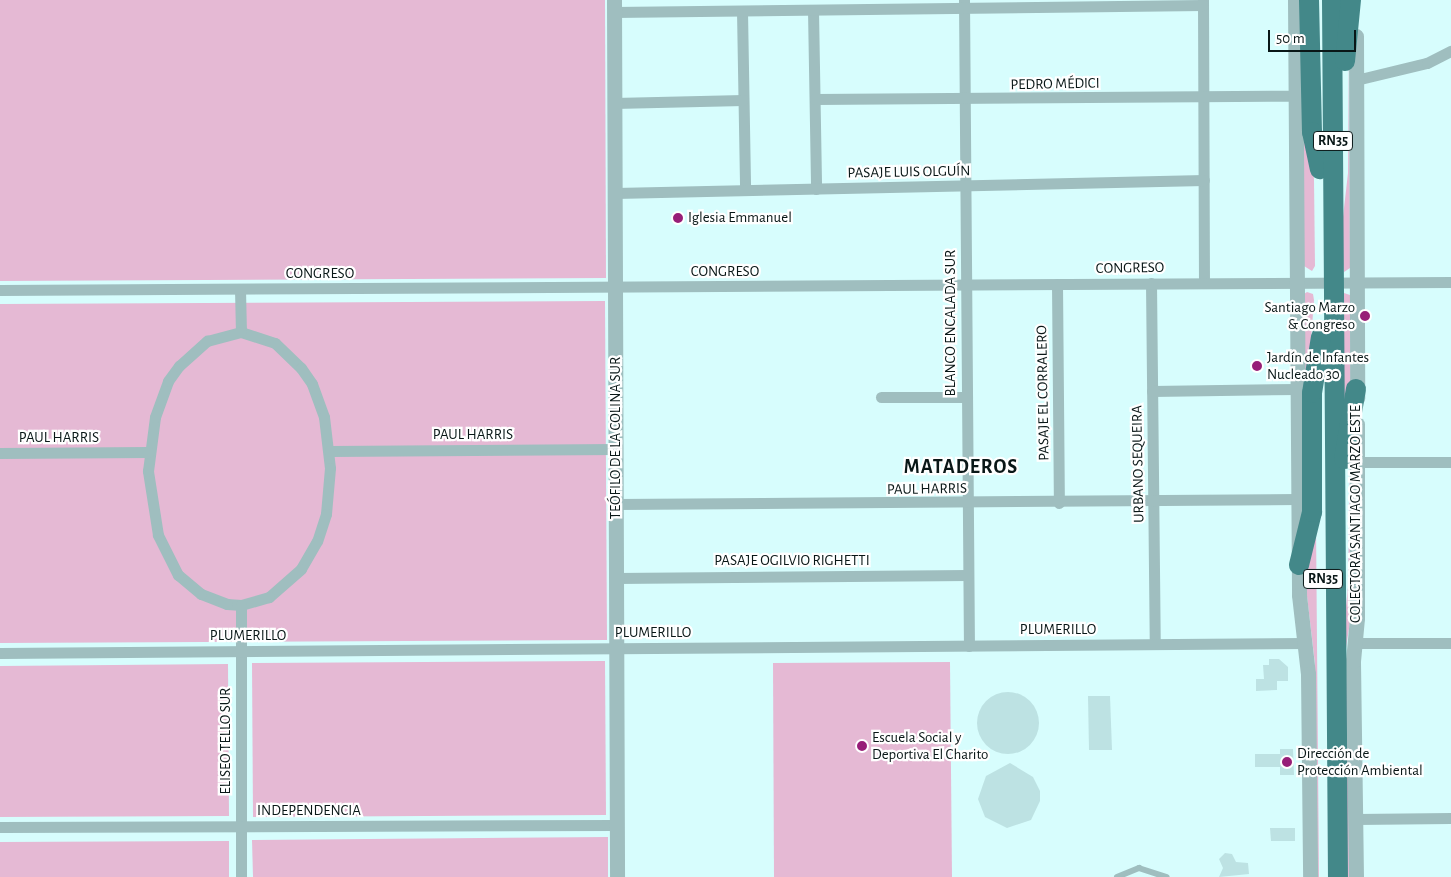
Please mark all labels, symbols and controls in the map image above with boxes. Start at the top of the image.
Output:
scale bar [1271,20,1358,52]
text: 50 m [1276,31,1305,46]
street label: PEDRO MÉDICI [1010,74,1100,94]
road number: RN35 [1312,130,1354,152]
street label: PASAJE LUIS OLGUÍN [847,162,971,182]
place label: Iglesia Emmanuel [688,209,792,227]
marker: Iglesia Emmanuel [672,212,684,224]
street label: BLANCO ENCALADA SUR [942,250,960,396]
street label: CONGRESO [1096,258,1164,278]
street label: CONGRESO [691,263,759,281]
street label: CONGRESO [286,265,354,283]
place label: Santiago Marzo & Congreso [1265,298,1355,333]
marker: Santiago Marzo & Congreso [1359,310,1371,322]
street label: PASAJE EL CORRALERO [1033,325,1053,461]
place label: Jardín de Infantes Nucleado 30 [1267,348,1369,383]
street label: TEÓFILO DE LA COLINA SUR [607,357,625,519]
marker: Jardín de Infantes Nucleado 30 [1251,360,1263,372]
street label: URBANO SEQUEIRA [1128,405,1148,523]
street label: COLECTORA SANTIAGO MARZO ESTE [1347,405,1365,623]
street label: PAUL HARRIS [433,426,513,444]
street label: PAUL HARRIS [19,429,99,447]
district label: MATADEROS [903,455,1019,479]
street label: PAUL HARRIS [887,479,967,499]
street label: PASAJE OGILVIO RIGHETTI [714,552,870,570]
road number: RN35 [1302,568,1344,590]
street label: PLUMERILLO [1020,621,1096,639]
street label: PLUMERILLO [615,624,691,642]
street label: PLUMERILLO [210,627,286,645]
street label: ELISEO TELLO SUR [217,688,235,794]
place label: Escuela Social y Deportiva El Charito [872,728,988,763]
marker: Escuela Social y Deportiva El Charito [856,740,868,752]
place label: Dirección de Protección Ambiental [1297,744,1423,779]
marker: Dirección de Protección Ambiental [1281,756,1293,768]
street label: INDEPENDENCIA [257,802,361,820]

